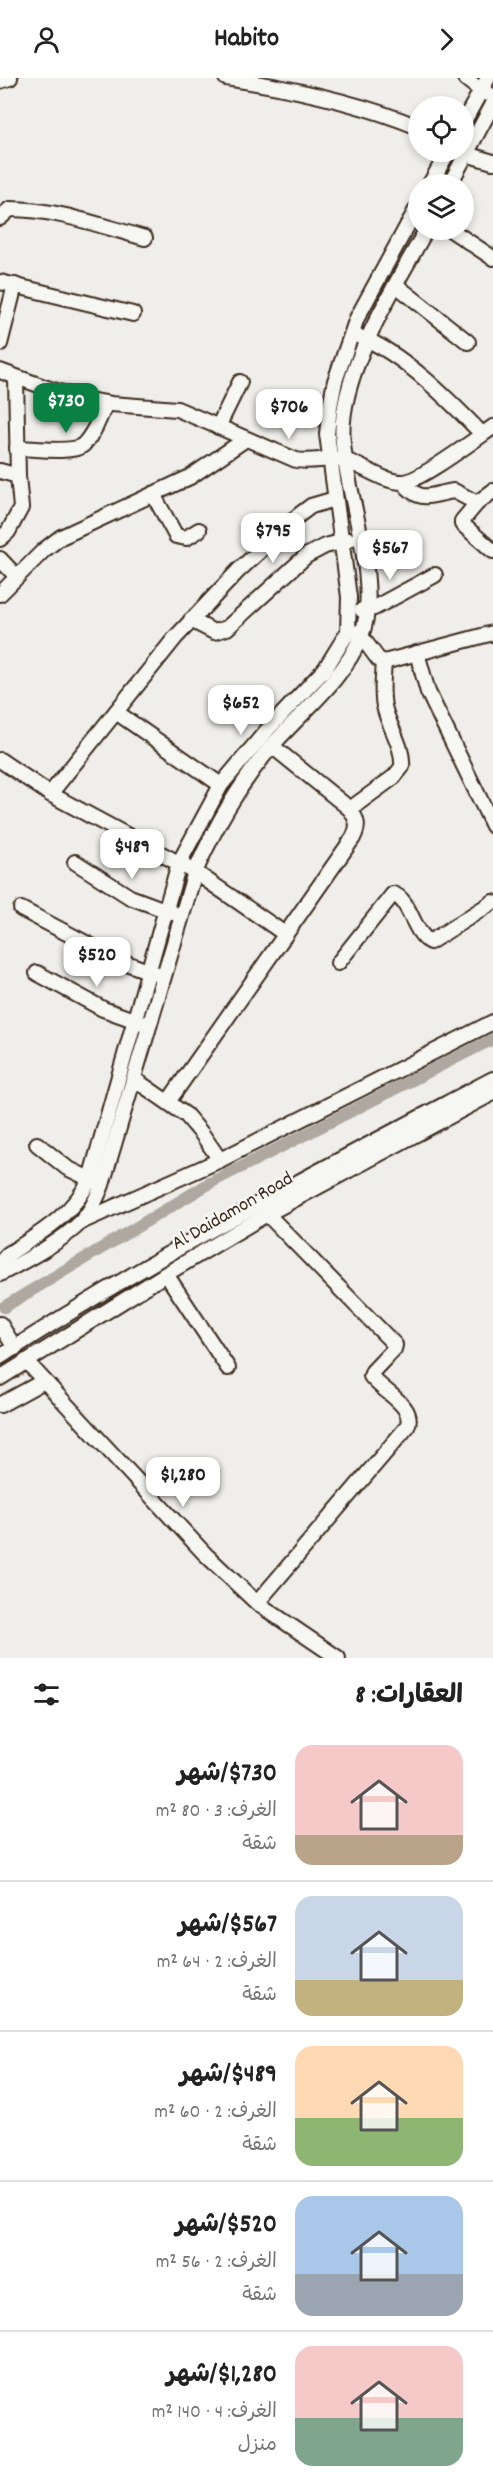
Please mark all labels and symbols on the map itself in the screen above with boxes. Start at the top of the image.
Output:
pin: $730 [30,383,102,434]
pin: $706 [253,389,325,440]
pin: $795 [237,513,309,564]
pin: $567 [354,530,426,581]
pin: $652 [205,685,277,736]
pin: $489 [96,829,168,880]
pin: $520 [61,937,133,988]
street label: Al Daidamon Road [167,1166,299,1258]
pin: $1,280 [134,1457,232,1508]

